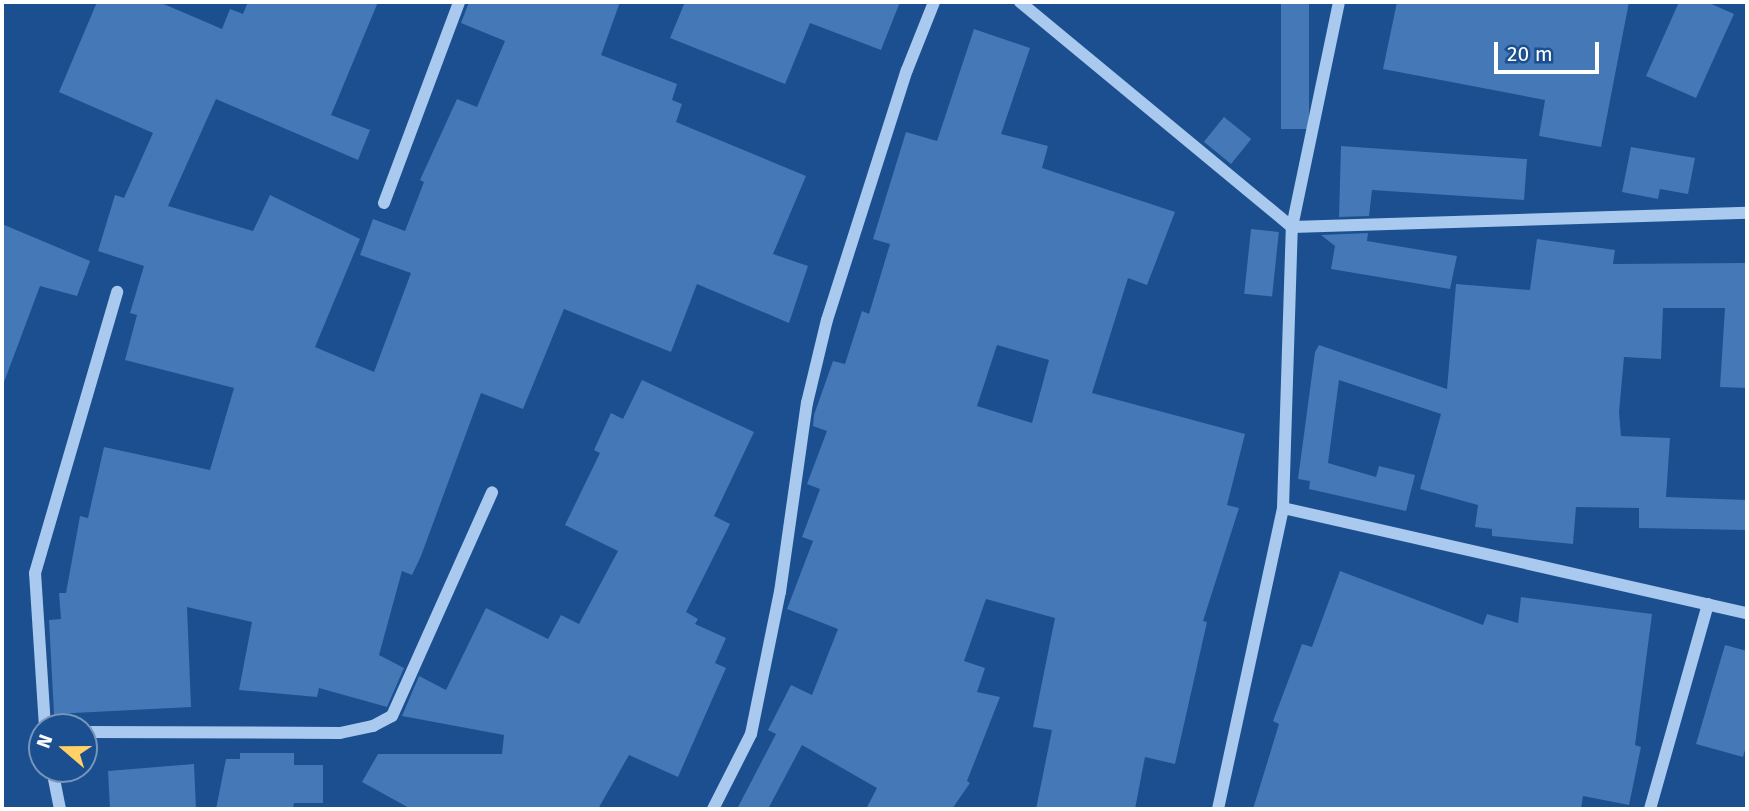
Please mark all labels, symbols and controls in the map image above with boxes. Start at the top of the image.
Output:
scale bar [1497,28,1602,72]
text: 20 m [1507,41,1553,67]
north arrow [28,713,98,783]
text: N [32,731,58,751]

